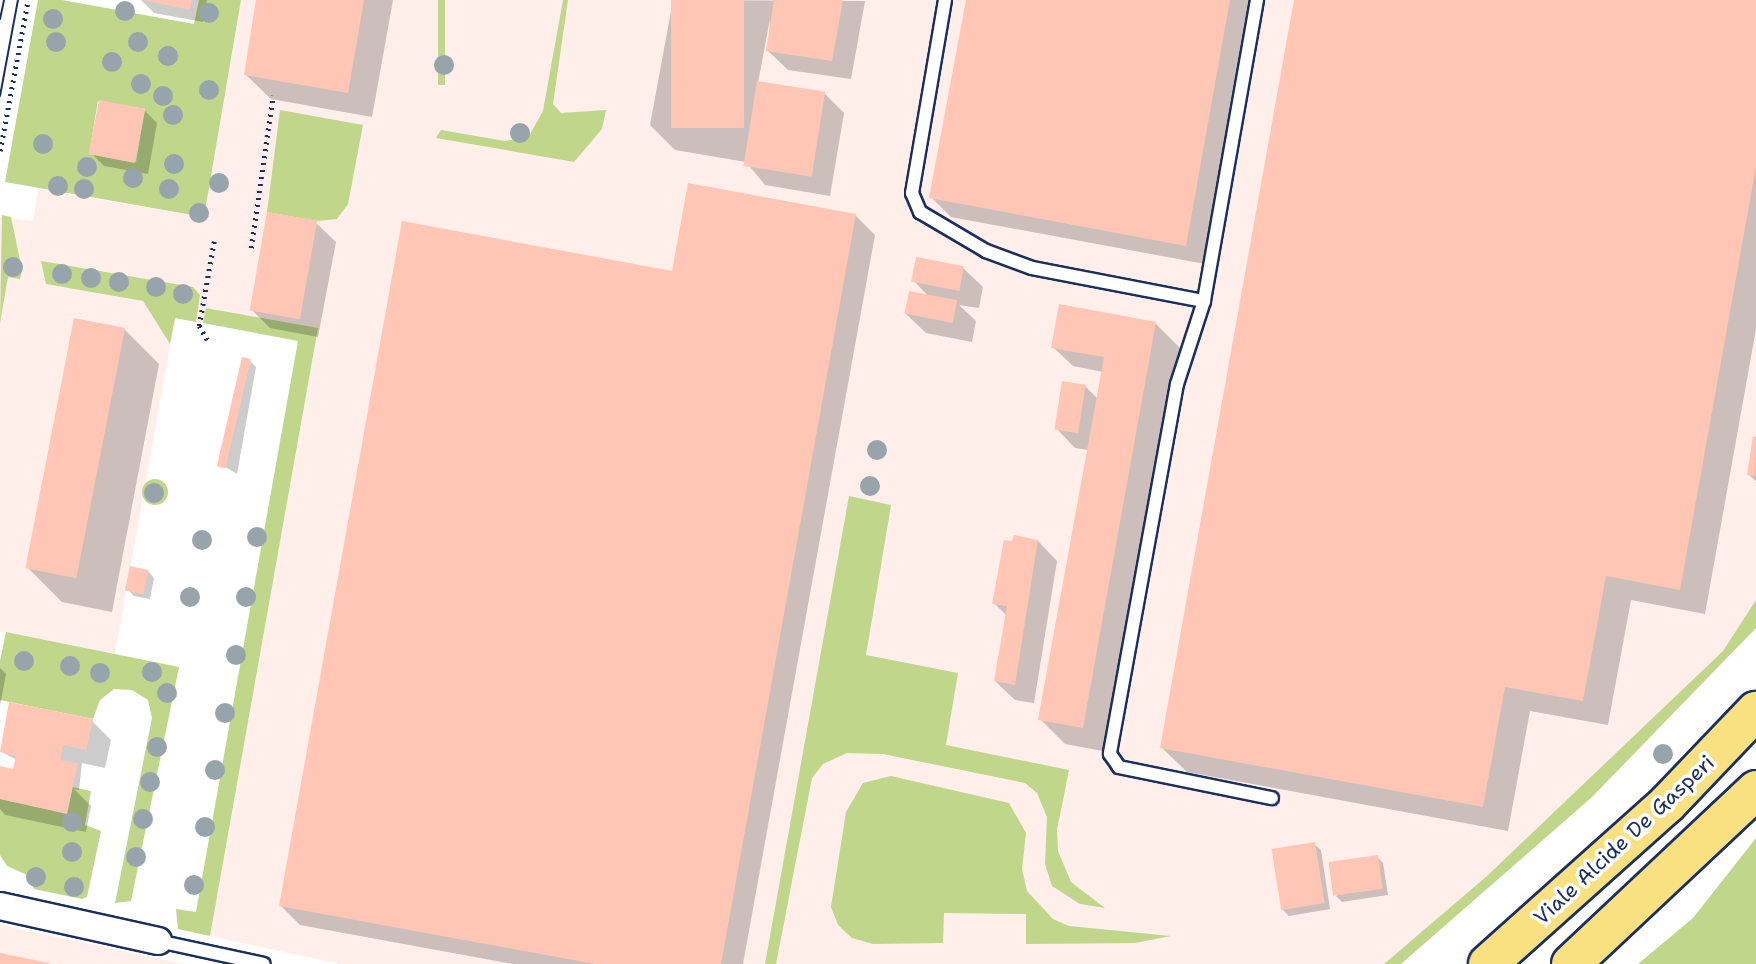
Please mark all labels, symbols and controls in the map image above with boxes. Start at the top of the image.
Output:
street label: Viale Alcide De Gasperi [1529,750,1719,930]

